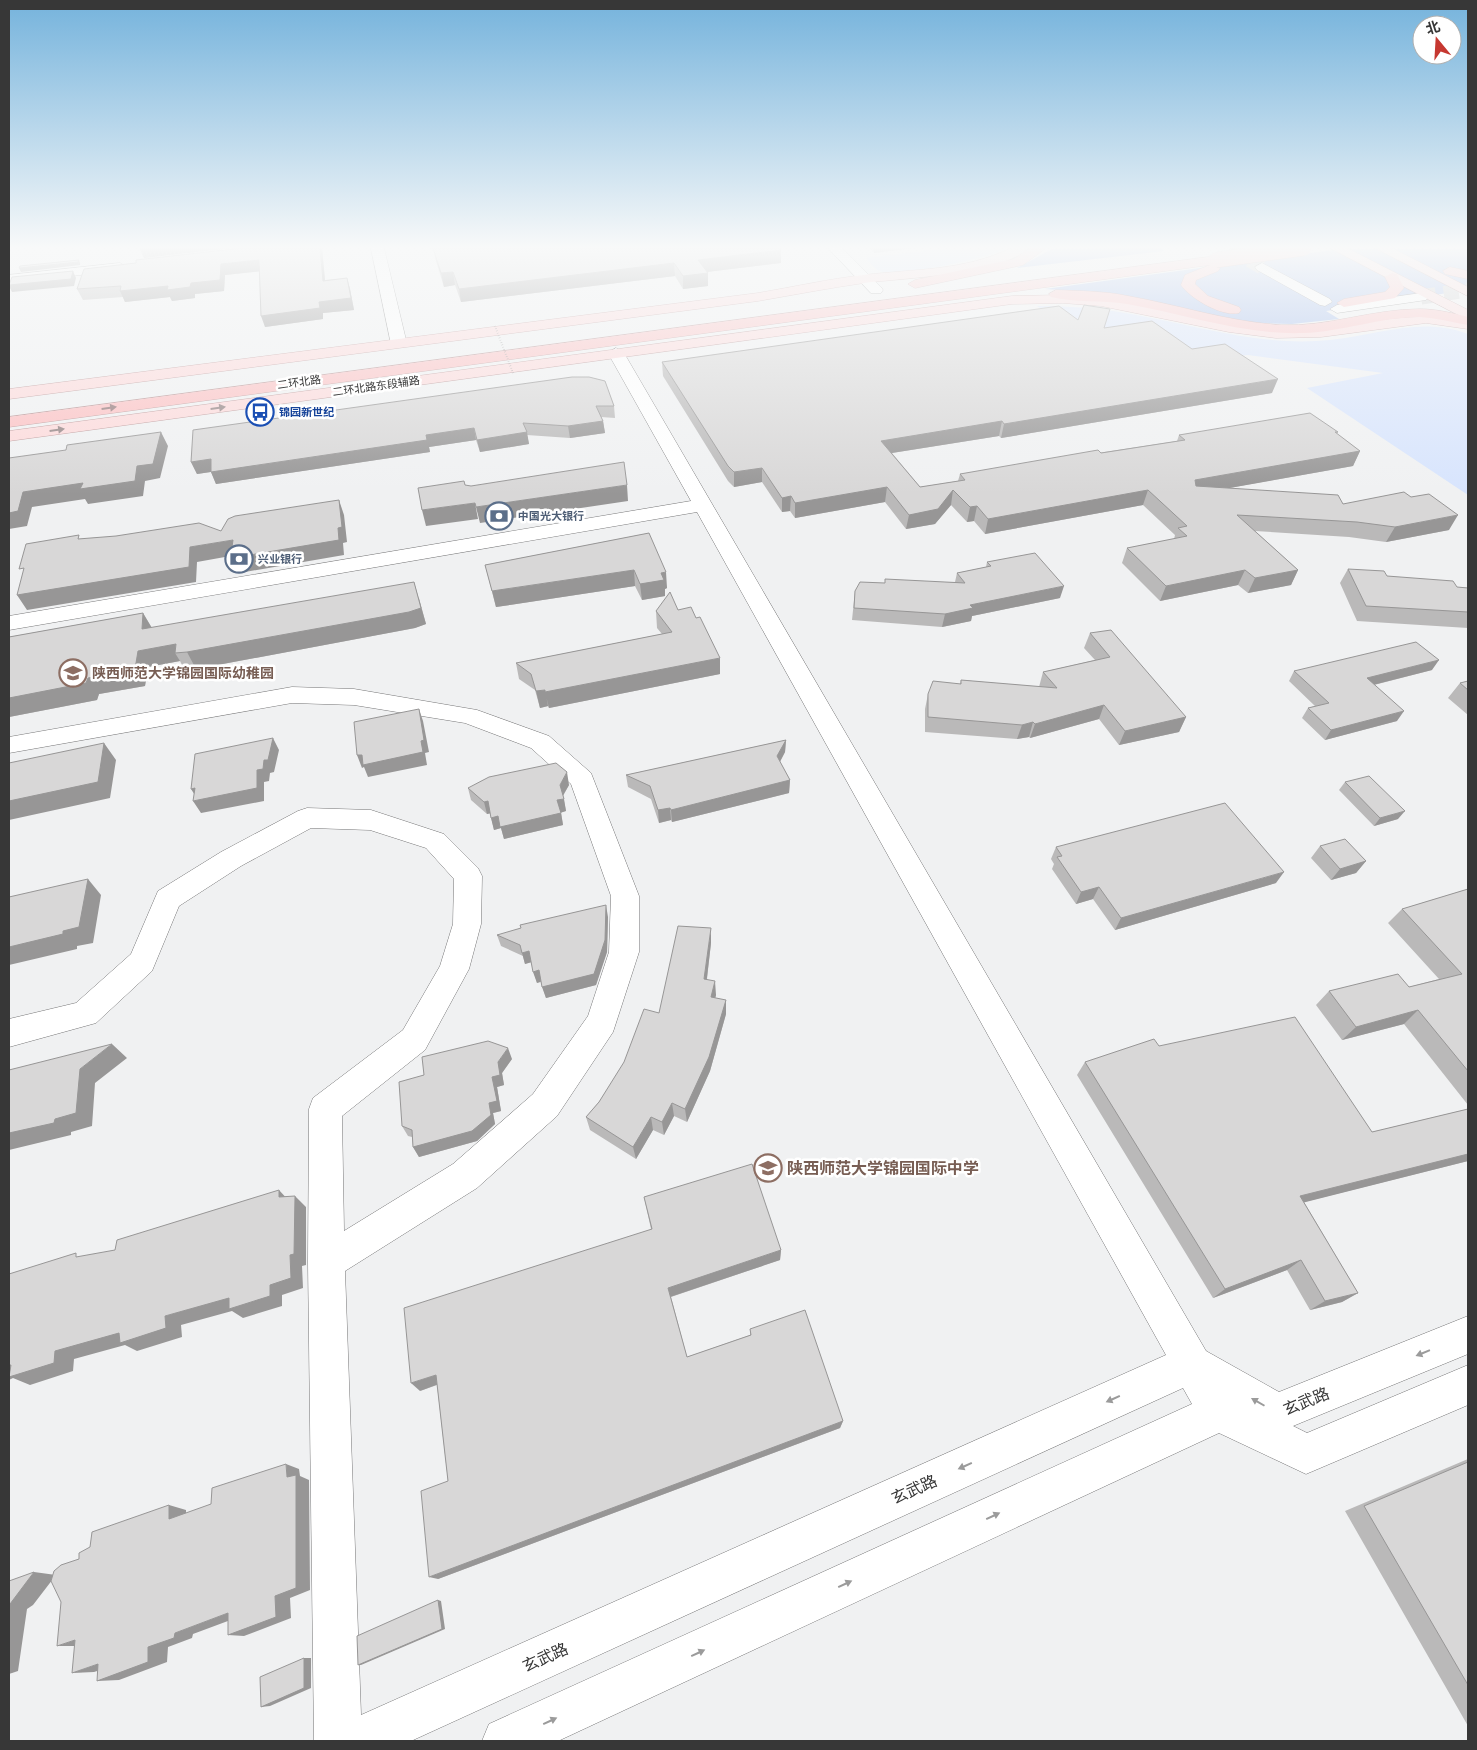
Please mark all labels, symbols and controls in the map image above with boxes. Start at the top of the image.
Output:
north arrow [1412,15,1462,65]
text: 北 [1424,17,1442,38]
street label: 二环北路 [276,372,322,392]
street label: 二环北路东段辅路 [331,373,421,399]
bus stop icon: 锦园新世纪 [245,397,275,427]
one-way arrow [210,403,226,411]
one-way arrow [101,404,117,412]
place label: 锦园新世纪 [279,405,334,419]
one-way arrow [49,426,65,434]
bank icon: 中国光大银行 [484,501,514,531]
place label: 中国光大银行 [518,509,584,523]
bank icon: 兴业银行 [224,544,254,574]
place label: 兴业银行 [258,552,302,566]
school or university icon: 陕西师范大学锦园国际幼稚园 [58,658,88,688]
place label: 陕西师范大学锦园国际幼稚园 [92,664,274,682]
school or university icon: 陕西师范大学锦园国际中学 [753,1153,783,1183]
place label: 陕西师范大学锦园国际中学 [787,1158,979,1178]
one-way arrow [1416,1350,1430,1358]
street label: 玄武路 [1280,1383,1332,1419]
one-way arrow [1106,1395,1120,1403]
one-way arrow [1250,1398,1265,1406]
one-way arrow [958,1463,972,1471]
street label: 玄武路 [888,1470,940,1508]
one-way arrow [986,1512,1000,1520]
one-way arrow [838,1580,853,1589]
street label: 玄武路 [519,1638,571,1676]
one-way arrow [691,1648,705,1656]
one-way arrow [543,1716,558,1725]

